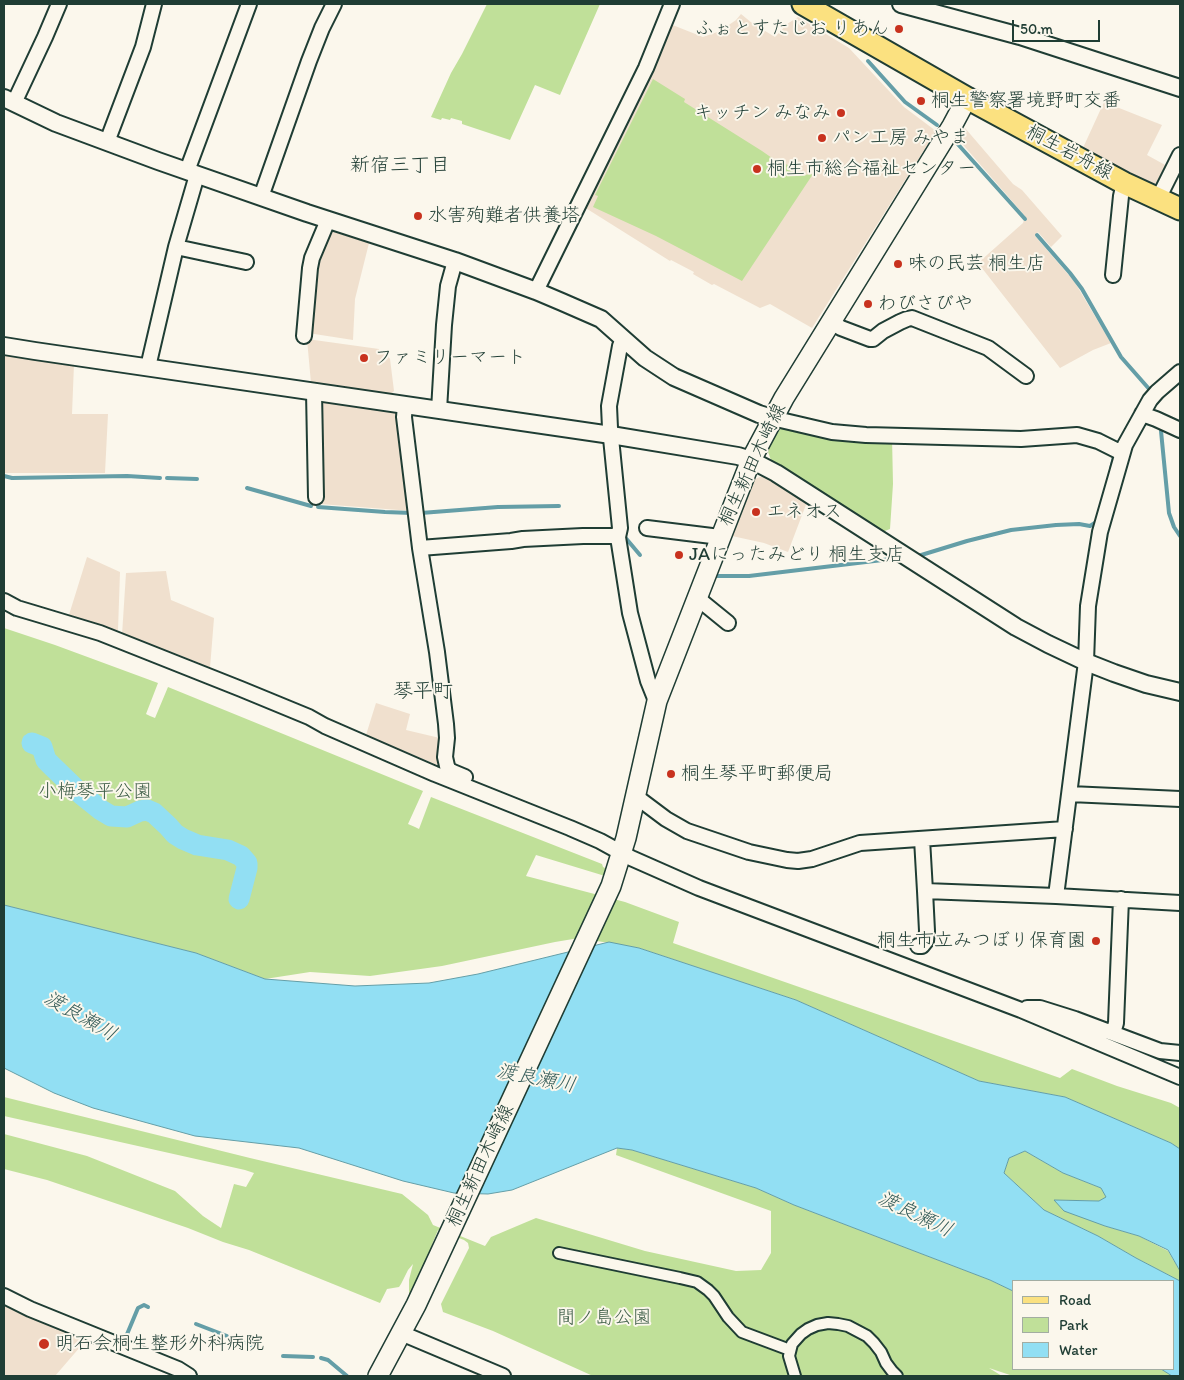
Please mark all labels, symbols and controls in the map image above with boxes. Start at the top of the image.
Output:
scale bar [1014,10,1102,42]
place label: ふぉとすたじお りあん [695,18,889,40]
text: 50 m [1020,20,1053,38]
marker: ふぉとすたじお りあん [893,23,905,35]
place label: 桐生警察署境野町交番 [931,90,1121,112]
marker: 桐生警察署境野町交番 [915,95,927,107]
place label: キッチン みなみ [694,102,831,124]
marker: キッチン みなみ [835,107,847,119]
street label: 桐生岩舟線 [1022,121,1116,185]
place label: パン工房 みやま [832,127,969,149]
marker: パン工房 みやま [816,132,828,144]
district label: 新宿三丁目 [350,154,450,178]
place label: 桐生市総合福祉センター [767,158,976,180]
marker: 桐生市総合福祉センター [751,163,763,175]
place label: 水害殉難者供養塔 [428,205,580,227]
marker: 水害殉難者供養塔 [412,210,424,222]
place label: 味の民芸 桐生店 [908,253,1045,275]
marker: 味の民芸 桐生店 [892,258,904,270]
place label: わびさびや [878,293,973,315]
marker: わびさびや [862,298,874,310]
place label: ファミリーマート [374,347,526,369]
marker: ファミリーマート [358,352,370,364]
street label: 桐生新田木崎線 [715,400,791,530]
place label: エネオス [766,501,842,523]
marker: エネオス [750,506,762,518]
place label: JAにったみどり 桐生支店 [689,544,904,566]
marker: JAにったみどり 桐生支店 [673,549,685,561]
district label: 琴平町 [393,680,453,704]
place label: 桐生琴平町郵便局 [681,763,833,785]
marker: 桐生琴平町郵便局 [665,768,677,780]
park label: 小梅琴平公園 [38,781,152,803]
place label: 桐生市立みつぼり保育園 [877,930,1086,952]
marker: 桐生市立みつぼり保育園 [1090,935,1102,947]
water label: 渡良瀬川 [39,987,121,1047]
water label: 渡良瀬川 [494,1060,578,1098]
street label: 桐生新田木崎線 [443,1101,519,1231]
water label: 渡良瀬川 [874,1187,956,1243]
legend [1012,1280,1174,1370]
text: Road [1059,1291,1091,1309]
park label: 間ノ島公園 [557,1307,651,1329]
text: Park [1059,1316,1089,1334]
place label: 明石会桐生整形外科病院 [55,1333,264,1355]
marker: 明石会桐生整形外科病院 [37,1337,51,1351]
text: Water [1059,1341,1097,1359]

